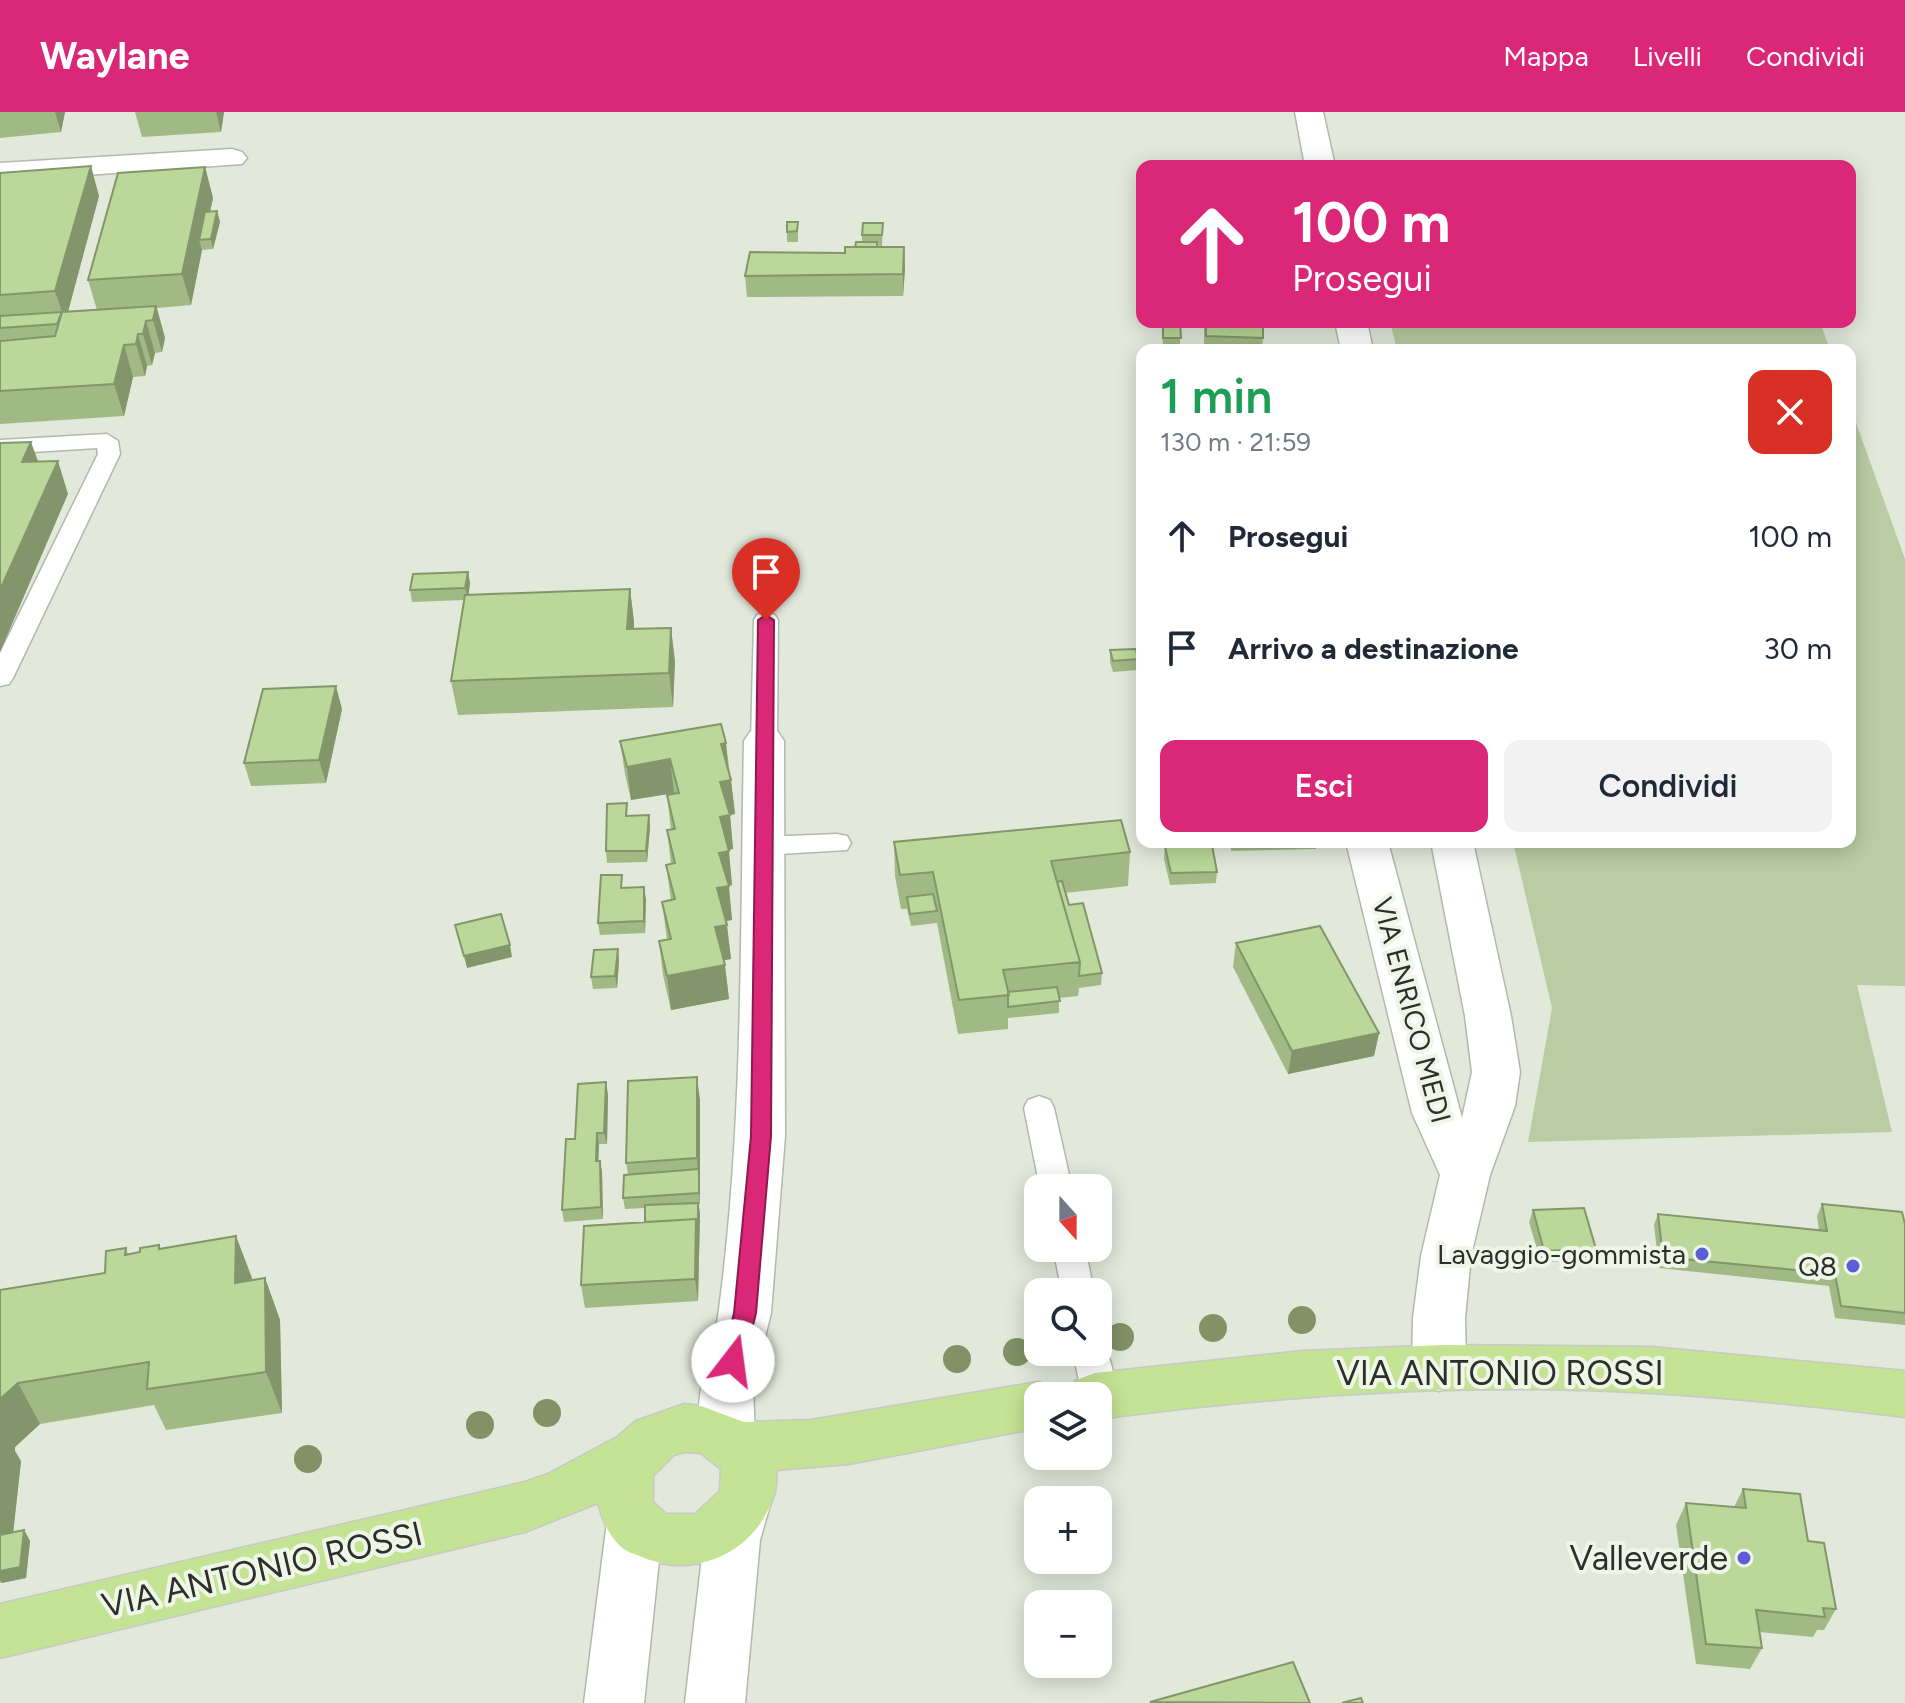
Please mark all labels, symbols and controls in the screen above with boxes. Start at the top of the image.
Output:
text: Waylane [40,33,190,79]
text: Mappa [1503,39,1589,73]
text: Livelli [1633,39,1702,73]
text: Condividi [1746,39,1865,73]
text: 100 m [1292,189,1450,256]
icon: ahead [1160,192,1264,296]
text: Prosegui [1292,257,1432,300]
text: 1 min [1160,367,1272,425]
button: close [1748,370,1832,454]
text: 130 m · 21:59 [1160,426,1311,458]
icon: ahead [1160,514,1204,558]
text: Prosegui [1228,518,1348,555]
text: 100 m [1748,518,1832,555]
pin [732,538,800,620]
icon: arrive [744,550,788,594]
icon: arrive [1160,626,1204,670]
text: Arrivo a destinazione [1228,630,1519,667]
text: 30 m [1764,630,1832,667]
button: Esci [1160,740,1488,832]
button: Condividi [1504,740,1832,832]
street label: VIA ENRICO MEDI [1366,893,1458,1127]
north arrow [1024,1174,1112,1262]
map controls [1024,1174,1112,1678]
place label: Lavaggio-gommista [1437,1237,1686,1271]
marker: Lavaggio-gommista [1693,1245,1711,1263]
place label: Q8 [1798,1249,1837,1283]
marker: Q8 [1844,1257,1862,1275]
button: search [1024,1278,1112,1366]
position arrow [691,1319,775,1403]
street label: VIA ANTONIO ROSSI [1336,1353,1664,1394]
button: layers [1024,1382,1112,1470]
button: + [1024,1486,1112,1574]
street label: VIA ANTONIO ROSSI [98,1513,426,1626]
place label: Valleverde [1570,1538,1728,1579]
marker: Valleverde [1735,1549,1753,1567]
button: − [1024,1590,1112,1678]

